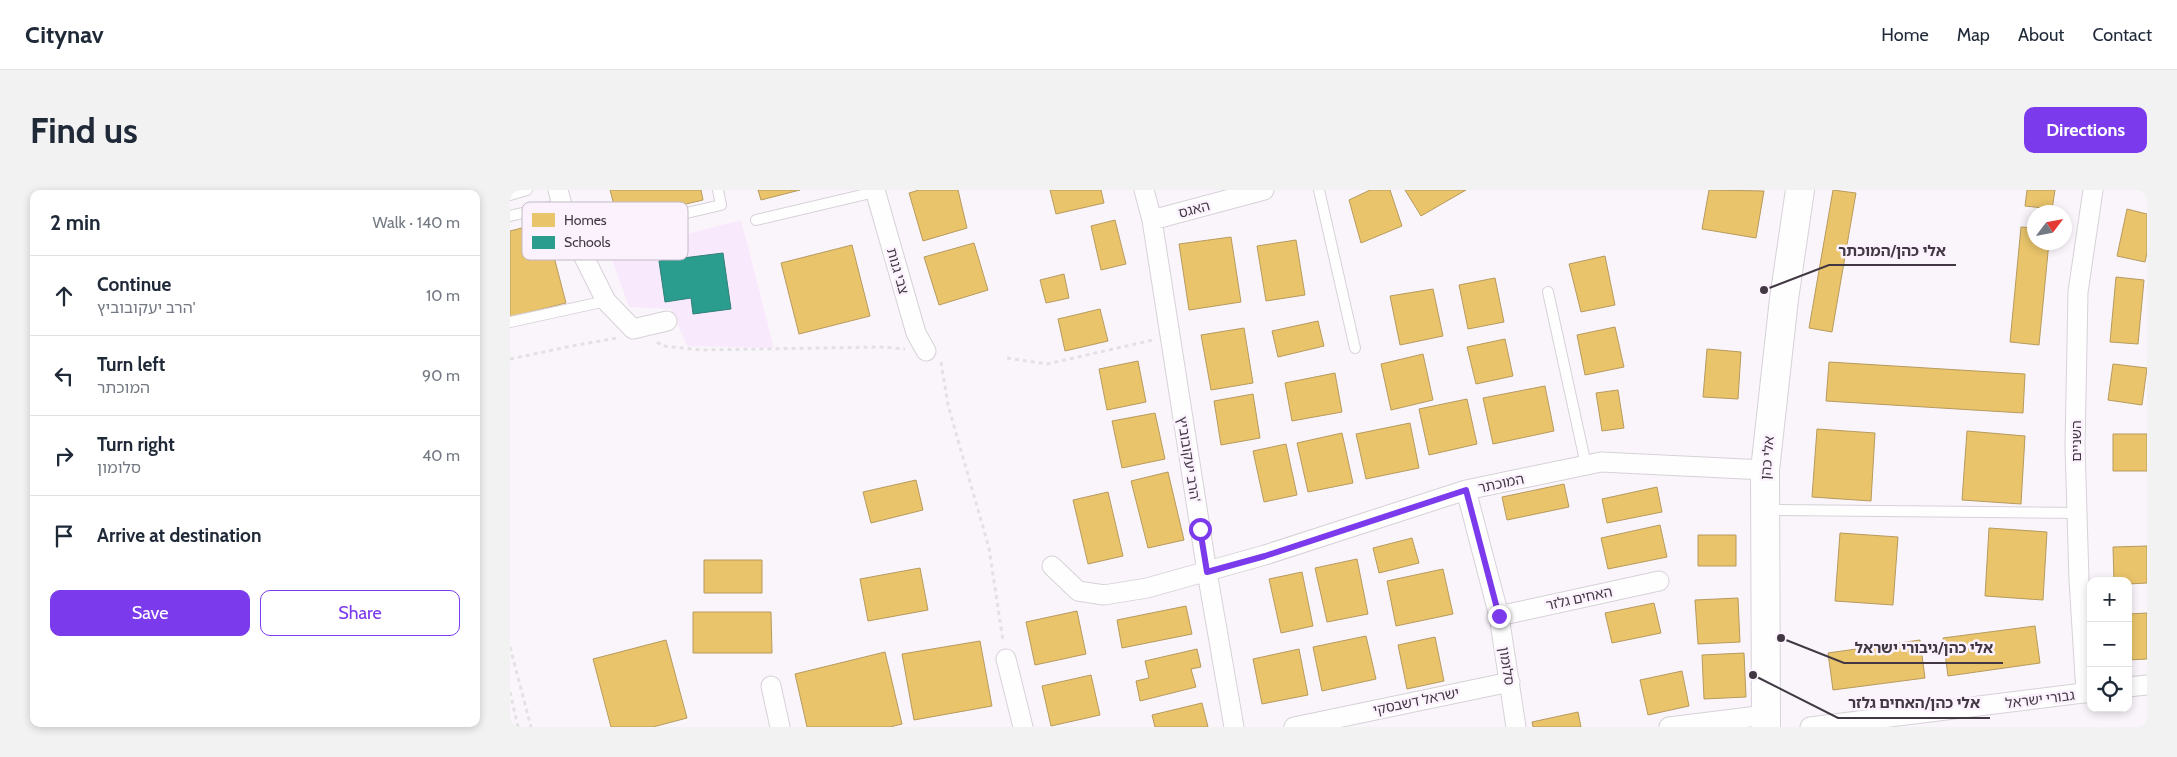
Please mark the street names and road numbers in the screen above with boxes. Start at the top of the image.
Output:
street label: האגס [1176,196,1212,222]
street label: צבי גנות [883,246,913,296]
street label: הרב יעקובוביץ' [1173,415,1205,503]
street label: השניים [2067,420,2085,462]
street label: אלי כהן [1756,435,1778,481]
street label: המוכתר [1476,469,1526,497]
street label: האחים גלזר [1544,582,1614,614]
street label: סלומון [1495,646,1519,686]
street label: ישראל דשבסקי [1371,683,1461,719]
street label: גבורי ישראל [2004,686,2076,712]

